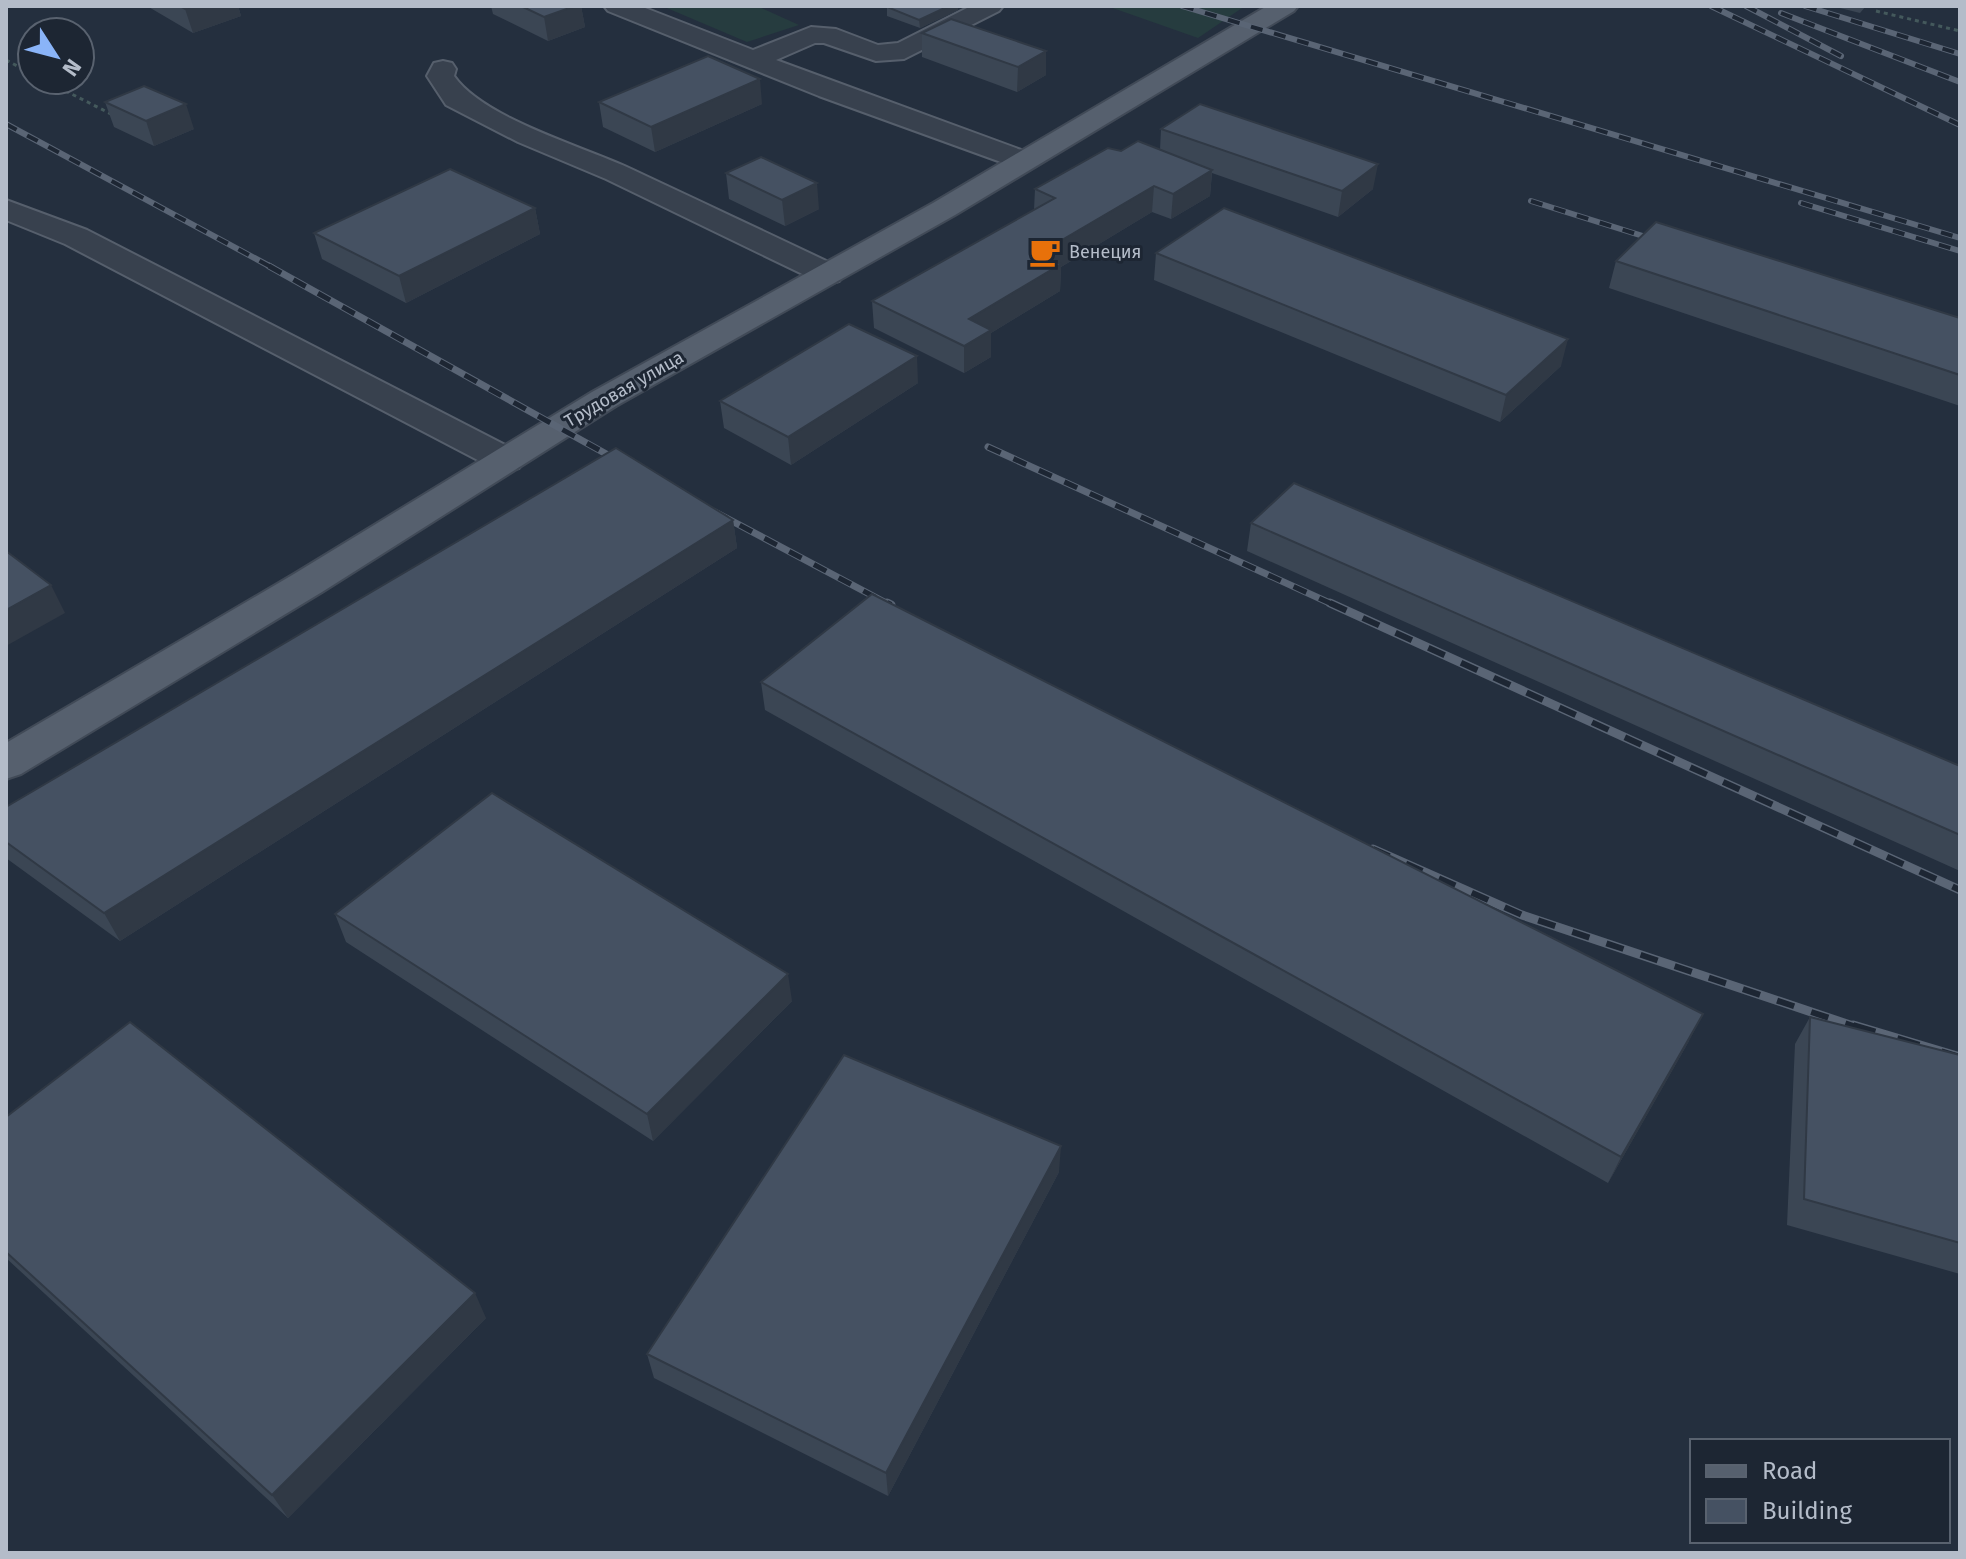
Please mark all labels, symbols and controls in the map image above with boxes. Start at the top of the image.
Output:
north arrow [16,16,96,96]
text: N [57,54,87,81]
cafe icon: Венеция [1028,235,1062,269]
place label: Венеция [1069,241,1142,263]
street label: Трудовая улица [561,346,687,432]
legend [1690,1439,1950,1543]
text: Road [1762,1457,1817,1485]
text: Building [1762,1497,1852,1525]

